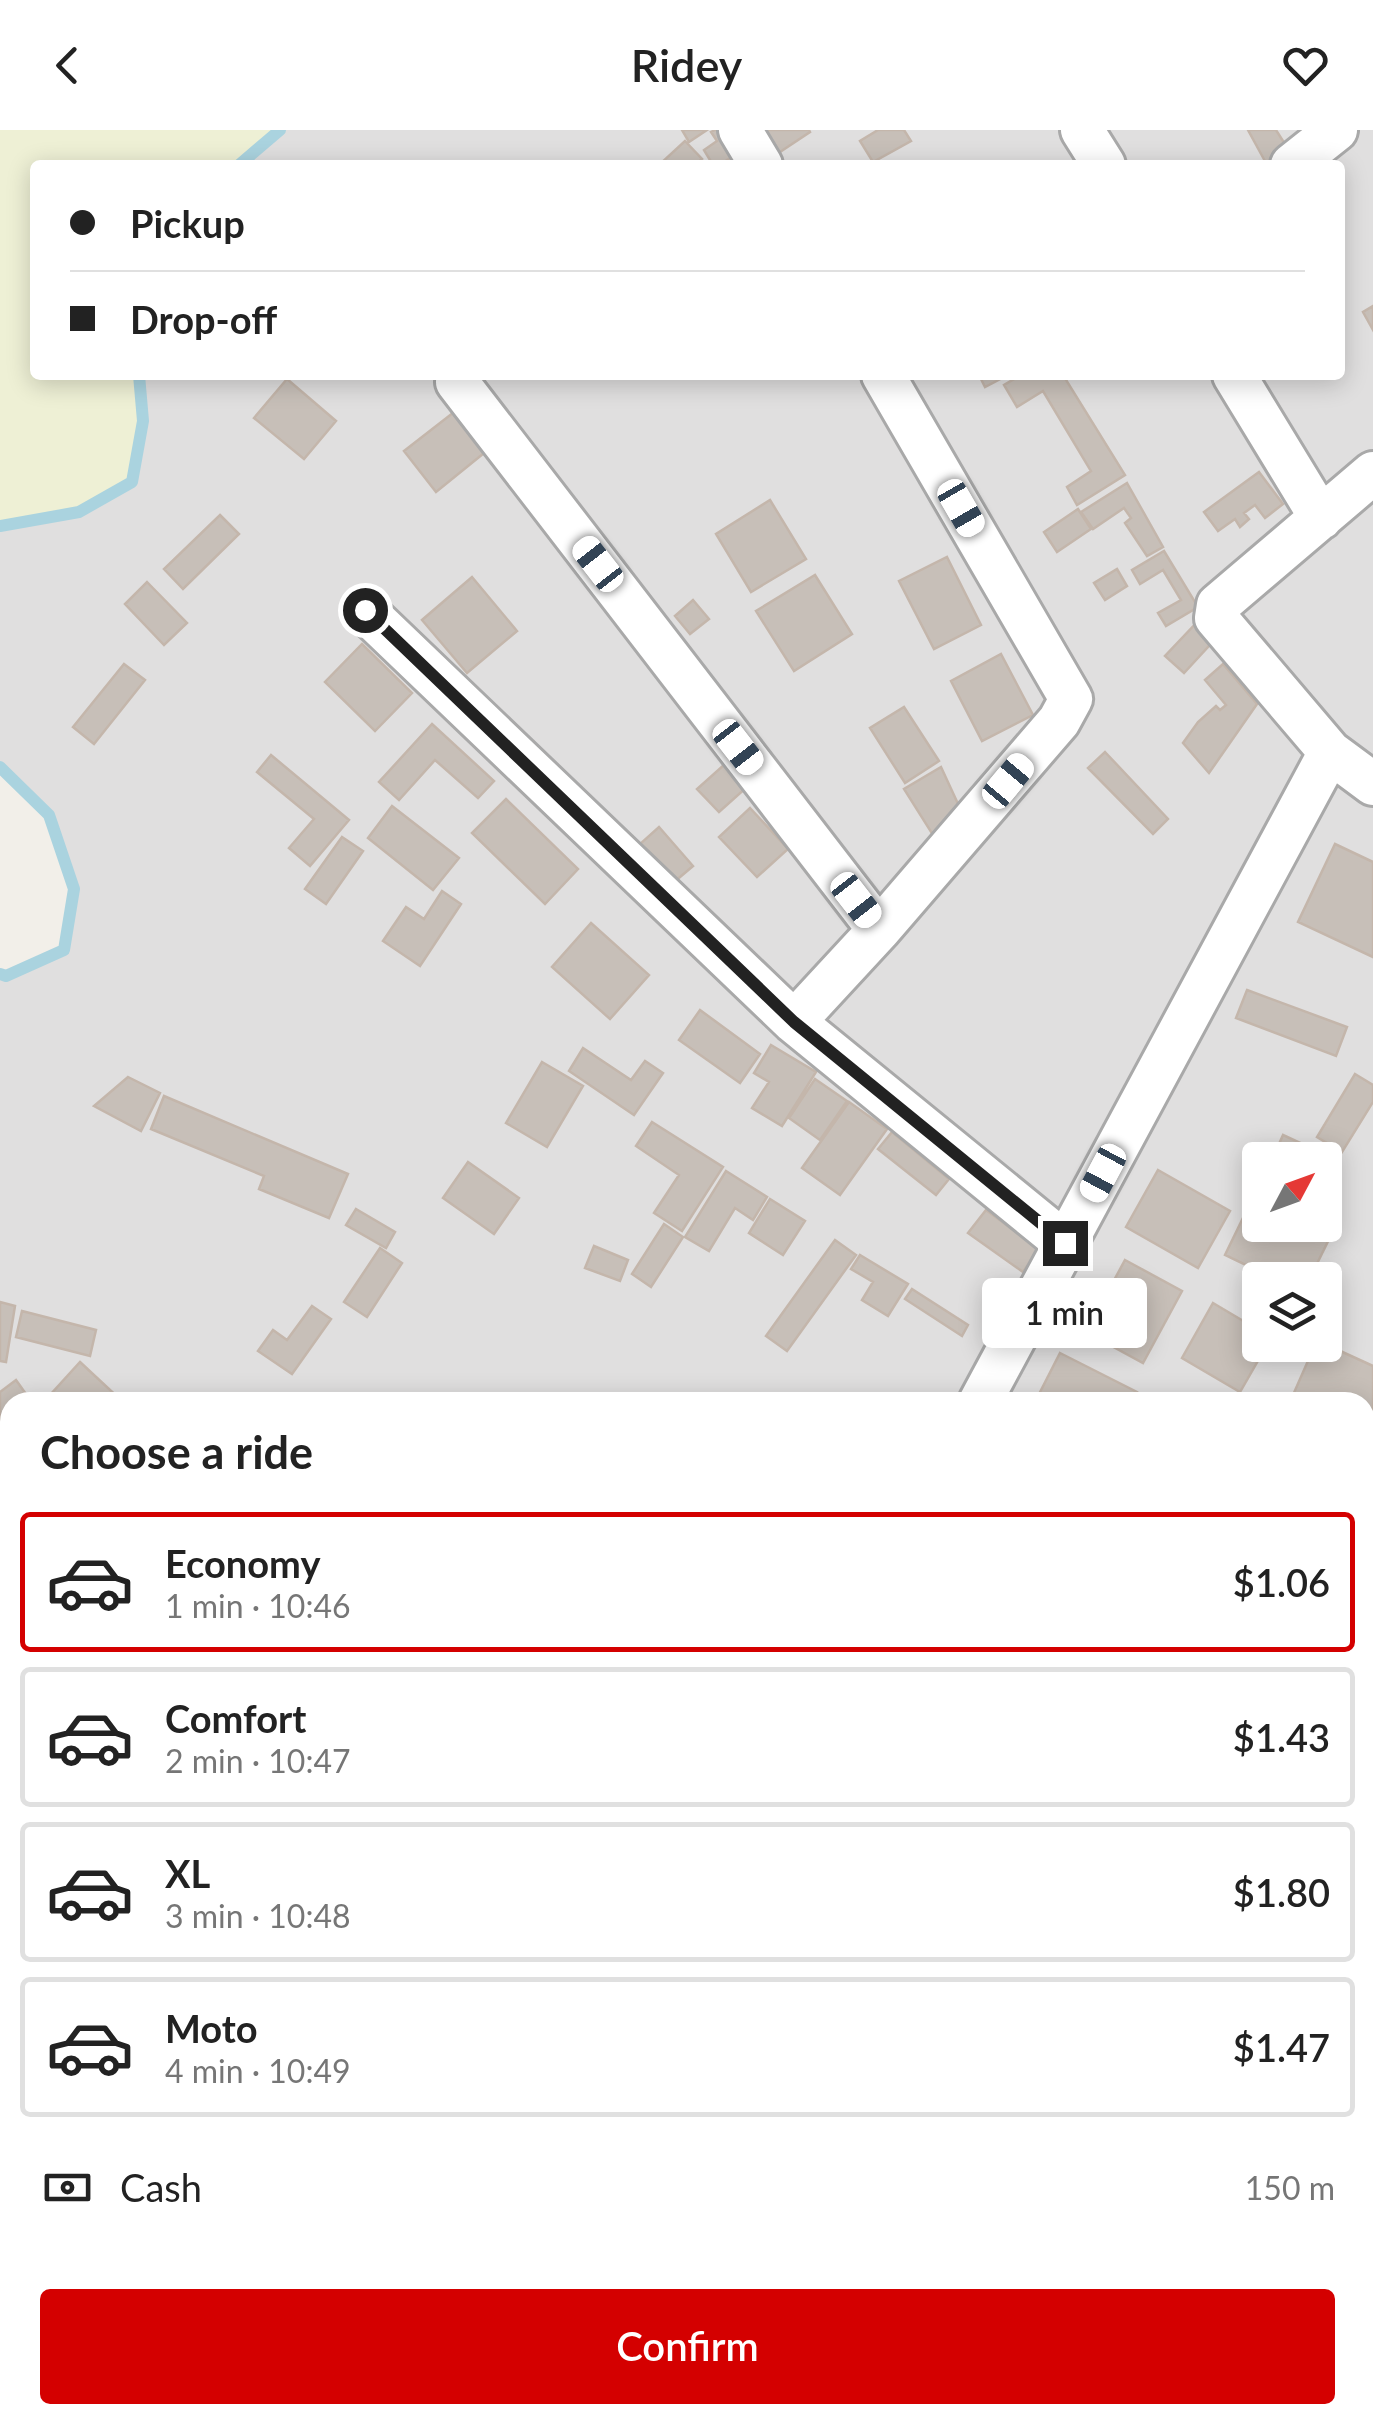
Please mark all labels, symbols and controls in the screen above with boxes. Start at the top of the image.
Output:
icon: back [40,38,95,93]
text: Ridey [631,38,742,92]
icon: heart [1278,38,1333,93]
text: Pickup [130,200,245,246]
text: Drop-off [130,296,277,342]
car [933,475,989,541]
car [568,531,628,597]
route start [343,588,388,633]
car [708,714,768,780]
car [977,748,1039,814]
car [826,867,886,933]
car [1076,1139,1130,1207]
north arrow [1242,1142,1342,1242]
map controls [1242,1142,1342,1362]
route end [1043,1221,1088,1266]
button: layers [1242,1262,1342,1362]
callout: 1 min [982,1278,1148,1348]
text: 1 min [1025,1293,1104,1332]
text: Choose a ride [40,1425,313,1479]
icon: car [45,1537,135,1627]
text: Economy [165,1540,320,1586]
text: $1.06 [1233,1559,1330,1605]
text: 1 min · 10:46 [165,1586,351,1625]
icon: car [45,1692,135,1782]
text: Comfort [165,1695,306,1741]
text: $1.43 [1233,1714,1330,1760]
text: 2 min · 10:47 [165,1741,351,1780]
icon: car [45,1847,135,1937]
text: XL [165,1850,210,1896]
text: $1.80 [1233,1869,1330,1915]
text: 3 min · 10:48 [165,1896,351,1935]
icon: car [45,2002,135,2092]
text: Moto [165,2005,258,2051]
text: $1.47 [1233,2024,1330,2070]
text: 4 min · 10:49 [165,2051,351,2090]
icon: cash [40,2160,95,2215]
text: Cash [120,2164,202,2210]
text: 150 m [1245,2168,1335,2207]
button: Confirm [40,2289,1335,2404]

